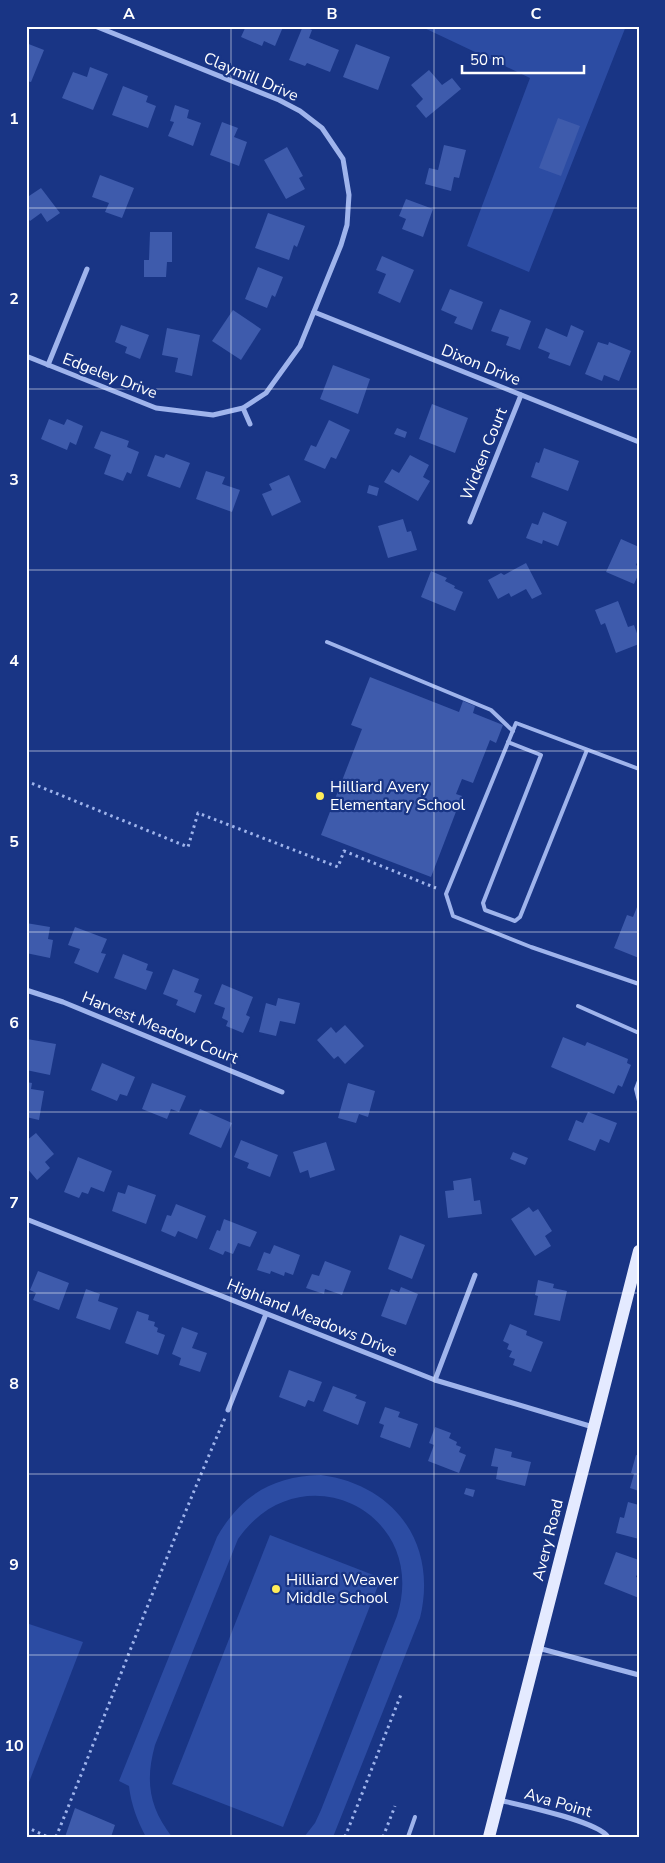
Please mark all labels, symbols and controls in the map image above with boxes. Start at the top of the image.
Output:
text: A [123,3,135,25]
text: B [326,3,338,25]
text: C [531,3,542,25]
scale bar [462,42,585,74]
street label: Claymill Drive [200,47,302,107]
text: 50 m [470,50,505,70]
text: 1 [9,108,19,130]
text: 2 [9,288,19,310]
street label: Dixon Drive [438,339,524,391]
street label: Edgeley Drive [59,348,161,404]
street label: Wicken Court [455,404,513,504]
text: 3 [9,469,19,491]
text: 4 [9,650,19,672]
place label: Hilliard Avery Elementary School [330,776,466,816]
marker: Hilliard Avery Elementary School [314,790,326,802]
text: 5 [9,831,19,853]
street label: Harvest Meadow Court [78,987,242,1070]
text: 6 [9,1012,19,1034]
text: 7 [9,1192,19,1214]
street label: Highland Meadows Drive [224,1274,400,1362]
text: 8 [9,1373,19,1395]
street label: Avery Road [527,1497,569,1583]
text: 9 [9,1554,19,1576]
place label: Hilliard Weaver Middle School [286,1569,399,1609]
marker: Hilliard Weaver Middle School [270,1583,282,1595]
text: 10 [4,1735,24,1757]
street label: Ava Point [522,1783,595,1823]

